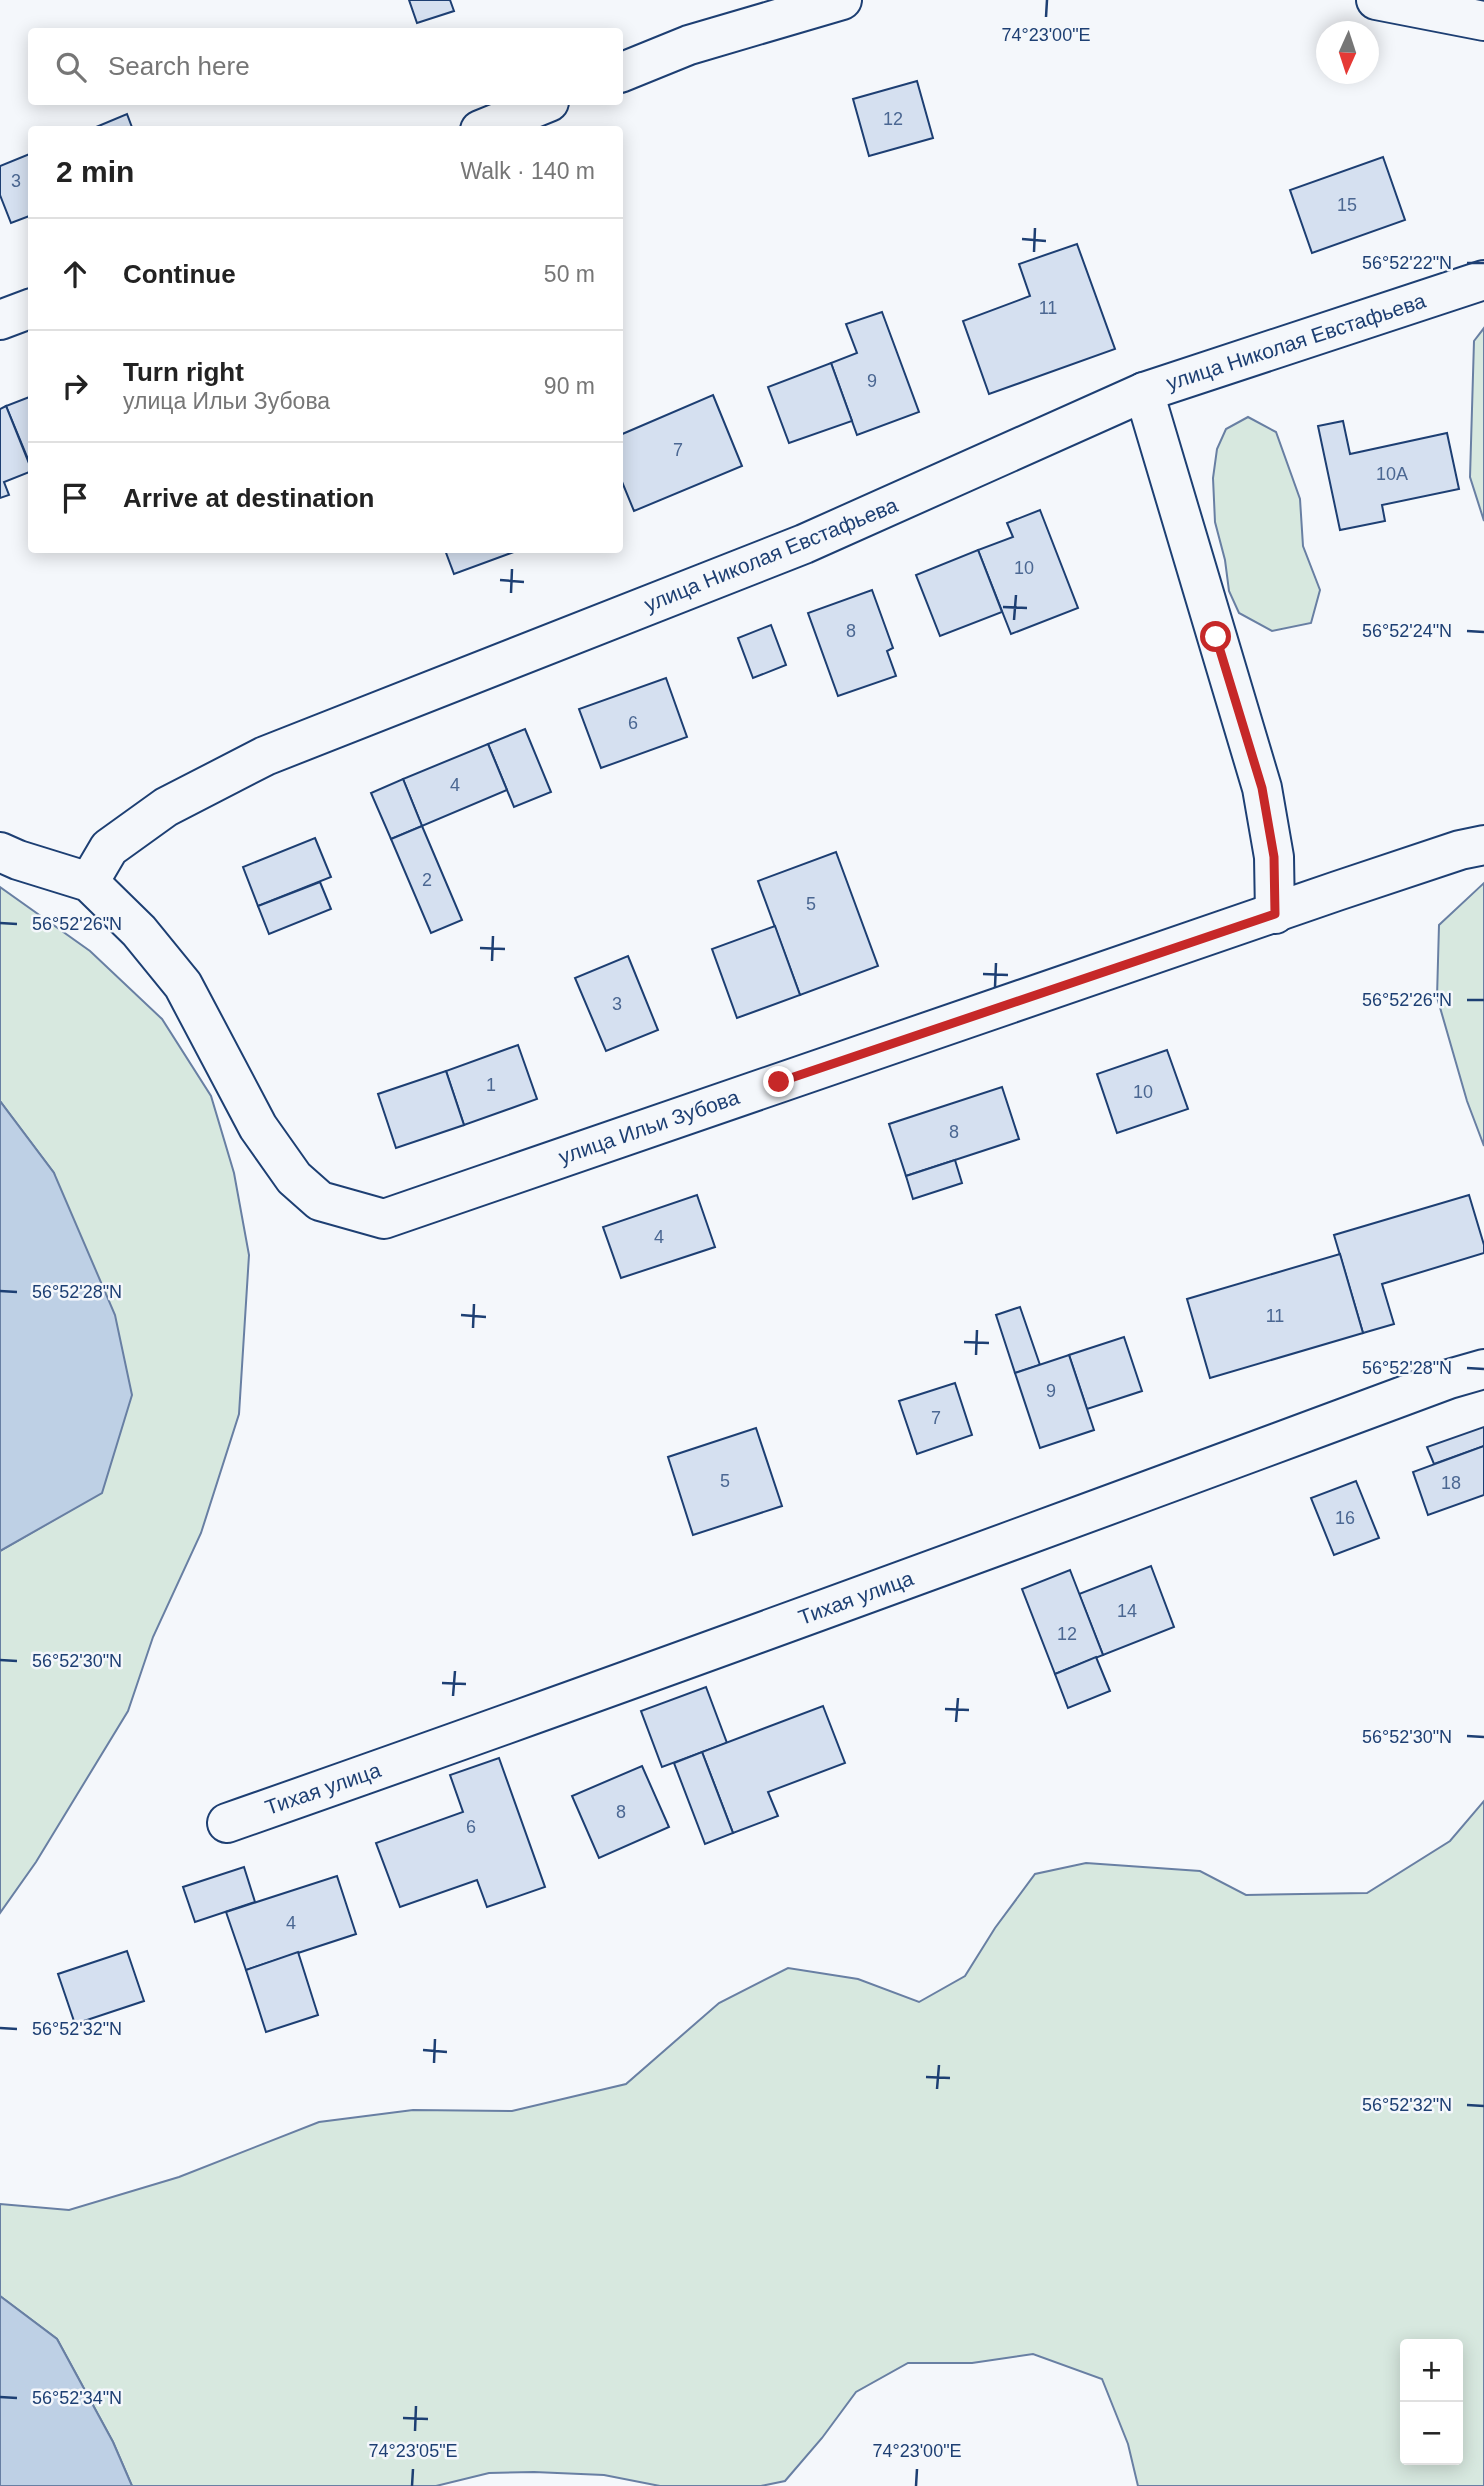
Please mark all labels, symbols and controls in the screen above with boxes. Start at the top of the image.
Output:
north arrow [1316,21,1379,84]
text: 74°23'00"E [1001,25,1091,45]
search box [28,28,623,105]
icon: search [52,48,90,86]
text: Search here [108,51,250,81]
house number: 12 [883,109,903,129]
text: 2 min [56,155,134,188]
text: Walk · 140 m [460,158,595,184]
house number: 3 [11,171,21,191]
house number: 15 [1337,195,1357,215]
text: 56°52'22"N [1362,253,1452,273]
icon: ahead [56,255,94,293]
text: Continue [123,259,236,289]
text: 50 m [544,261,595,287]
street label: улица Николая Евстафьева [1163,289,1429,394]
house number: 11 [1039,298,1057,318]
text: Turn right [123,357,244,387]
icon: right [56,367,94,405]
house number: 9 [867,371,877,391]
text: 90 m [544,373,595,399]
text: улица Ильи Зубова [123,388,330,414]
house number: 7 [673,440,683,460]
house number: 10А [1376,464,1408,484]
icon: arrive [56,479,94,517]
text: Arrive at destination [123,483,374,513]
street label: улица Николая Евстафьева [641,493,901,616]
house number: 10 [1014,558,1034,578]
house number: 8 [846,621,856,641]
route start [1200,621,1231,652]
text: 56°52'24"N [1362,621,1452,641]
house number: 6 [628,713,638,733]
house number: 4 [450,775,460,795]
house number: 2 [422,870,432,890]
house number: 5 [806,894,816,914]
text: 56°52'26"N [32,914,122,934]
text: 56°52'26"N [1362,990,1452,1010]
house number: 3 [612,994,622,1014]
route end [763,1066,794,1097]
house number: 1 [486,1075,496,1095]
house number: 10 [1133,1082,1153,1102]
street label: улица Ильи Зубова [556,1085,742,1168]
house number: 8 [949,1122,959,1142]
house number: 4 [654,1227,664,1247]
text: 56°52'28"N [32,1282,122,1302]
house number: 11 [1266,1306,1284,1326]
text: 56°52'28"N [1362,1358,1452,1378]
house number: 9 [1046,1381,1056,1401]
house number: 7 [931,1408,941,1428]
house number: 5 [720,1471,730,1491]
house number: 18 [1441,1473,1461,1493]
house number: 16 [1335,1508,1355,1528]
street label: Тихая улица [795,1566,917,1629]
house number: 14 [1117,1601,1137,1621]
house number: 12 [1057,1624,1077,1644]
text: 56°52'30"N [32,1651,122,1671]
text: 56°52'30"N [1362,1727,1452,1747]
street label: Тихая улица [262,1758,384,1819]
house number: 8 [616,1802,626,1822]
house number: 6 [466,1817,476,1837]
house number: 4 [286,1913,296,1933]
text: 56°52'32"N [32,2019,122,2039]
text: 56°52'32"N [1362,2095,1452,2115]
map controls [1400,2339,1463,2465]
button: + [1400,2339,1463,2402]
text: 56°52'34"N [32,2388,122,2408]
button: − [1400,2402,1463,2465]
text: 74°23'05"E [368,2441,458,2461]
text: 74°23'00"E [872,2441,962,2461]

